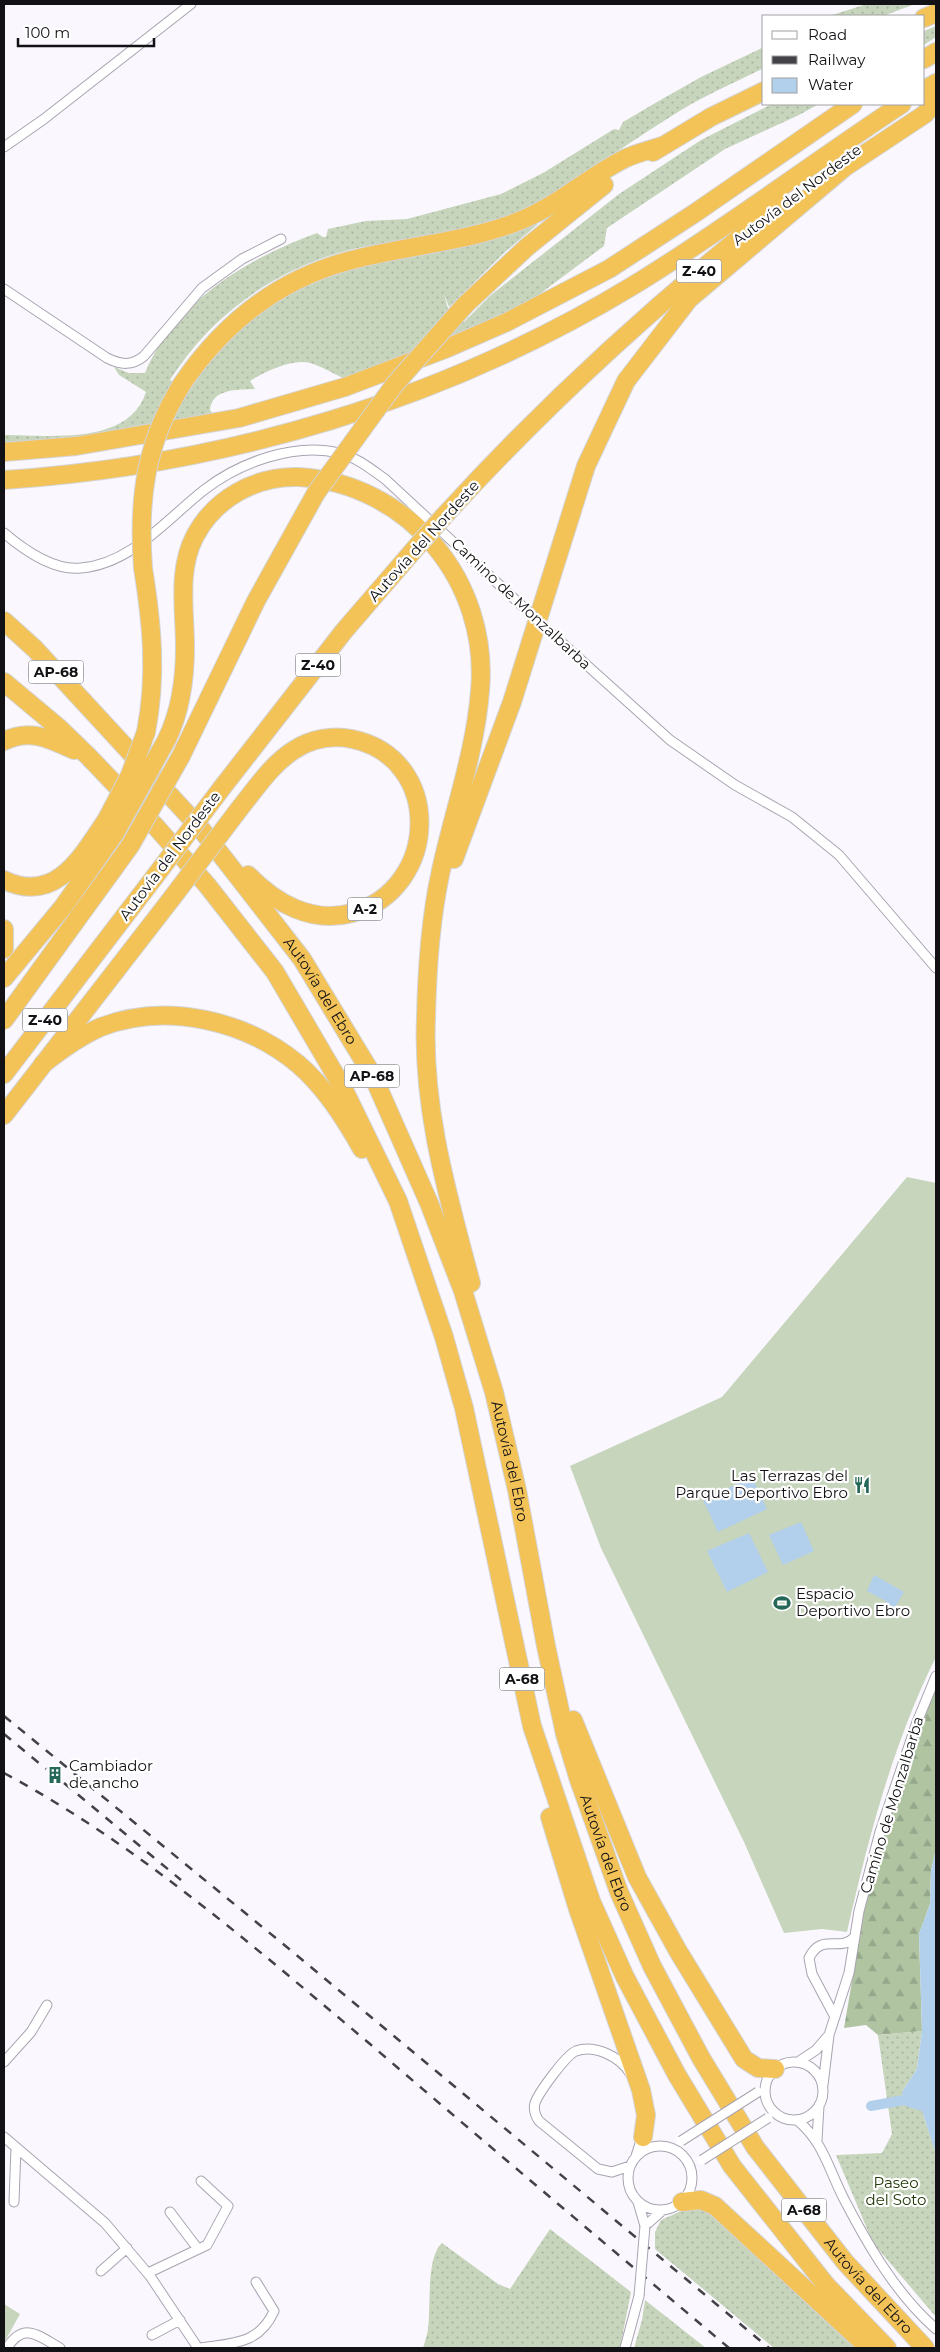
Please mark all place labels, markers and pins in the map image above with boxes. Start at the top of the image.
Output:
place label: Las Terrazas del Parque Deportivo Ebro [675,1466,848,1502]
restaurant icon: Las Terrazas del Parque Deportivo Ebro [852,1475,872,1495]
place label: Espacio Deportivo Ebro [796,1584,910,1620]
sports icon: Espacio Deportivo Ebro [772,1593,792,1613]
place label: Cambiador de ancho [69,1756,153,1792]
building icon: Cambiador de ancho [45,1765,65,1785]

